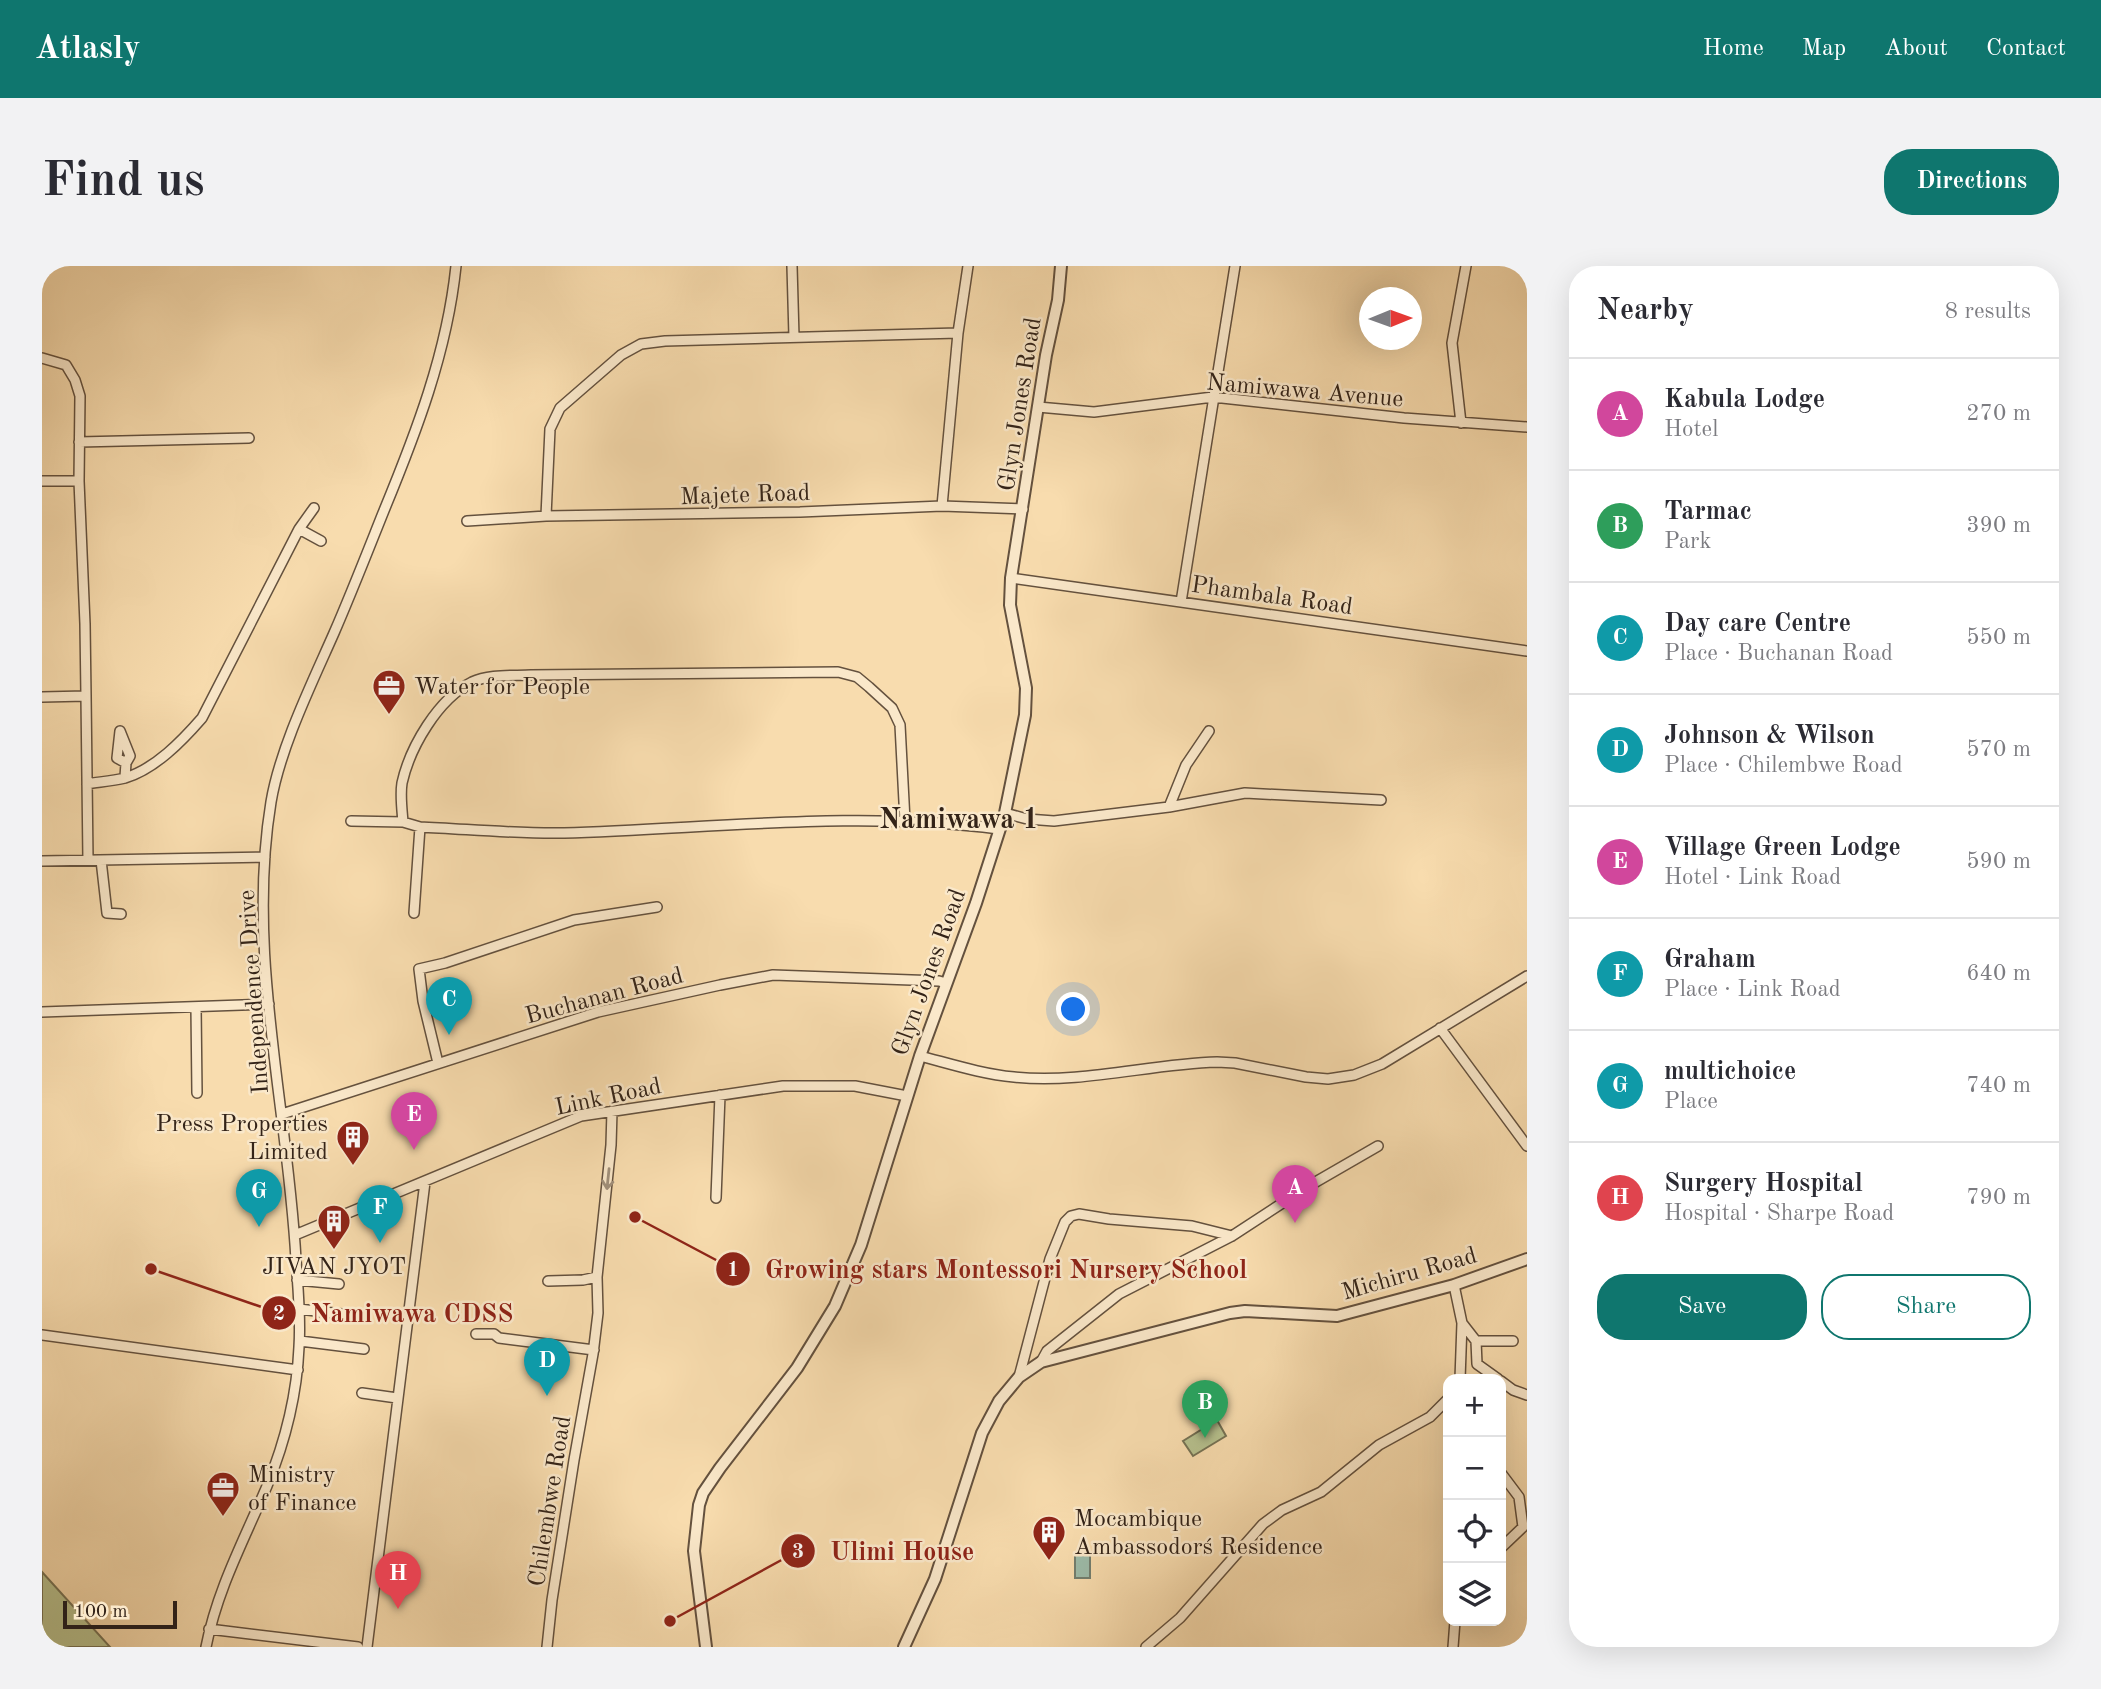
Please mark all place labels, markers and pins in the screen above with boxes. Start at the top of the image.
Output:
office icon: Water for People [370,667,408,716]
place label: Water for People [414,676,590,700]
pin: C [426,977,472,1035]
pin: E [391,1092,437,1150]
place label: Press Properties Limited [156,1113,328,1165]
building icon: Press Properties Limited [334,1118,372,1167]
pin: A [1272,1165,1318,1223]
pin: G [236,1169,282,1227]
pin: F [357,1185,403,1243]
building icon: JIVAN JYOT [315,1202,353,1251]
callout: Growing stars Montessori Nursery School [716,1246,1261,1293]
place label: JIVAN JYOT [262,1256,406,1280]
callout: Namiwawa CDSS [261,1289,527,1336]
pin: D [524,1338,570,1396]
pin: B [1182,1380,1228,1438]
place label: Ministry of Finance [248,1464,357,1516]
office icon: Ministry of Finance [204,1469,242,1518]
place label: Mocambique Ambassodorś Residence [1074,1508,1323,1560]
building icon: Mocambique Ambassodorś Residence [1030,1513,1068,1562]
callout: Ulimi House [781,1527,988,1574]
pin: H [375,1551,421,1609]

